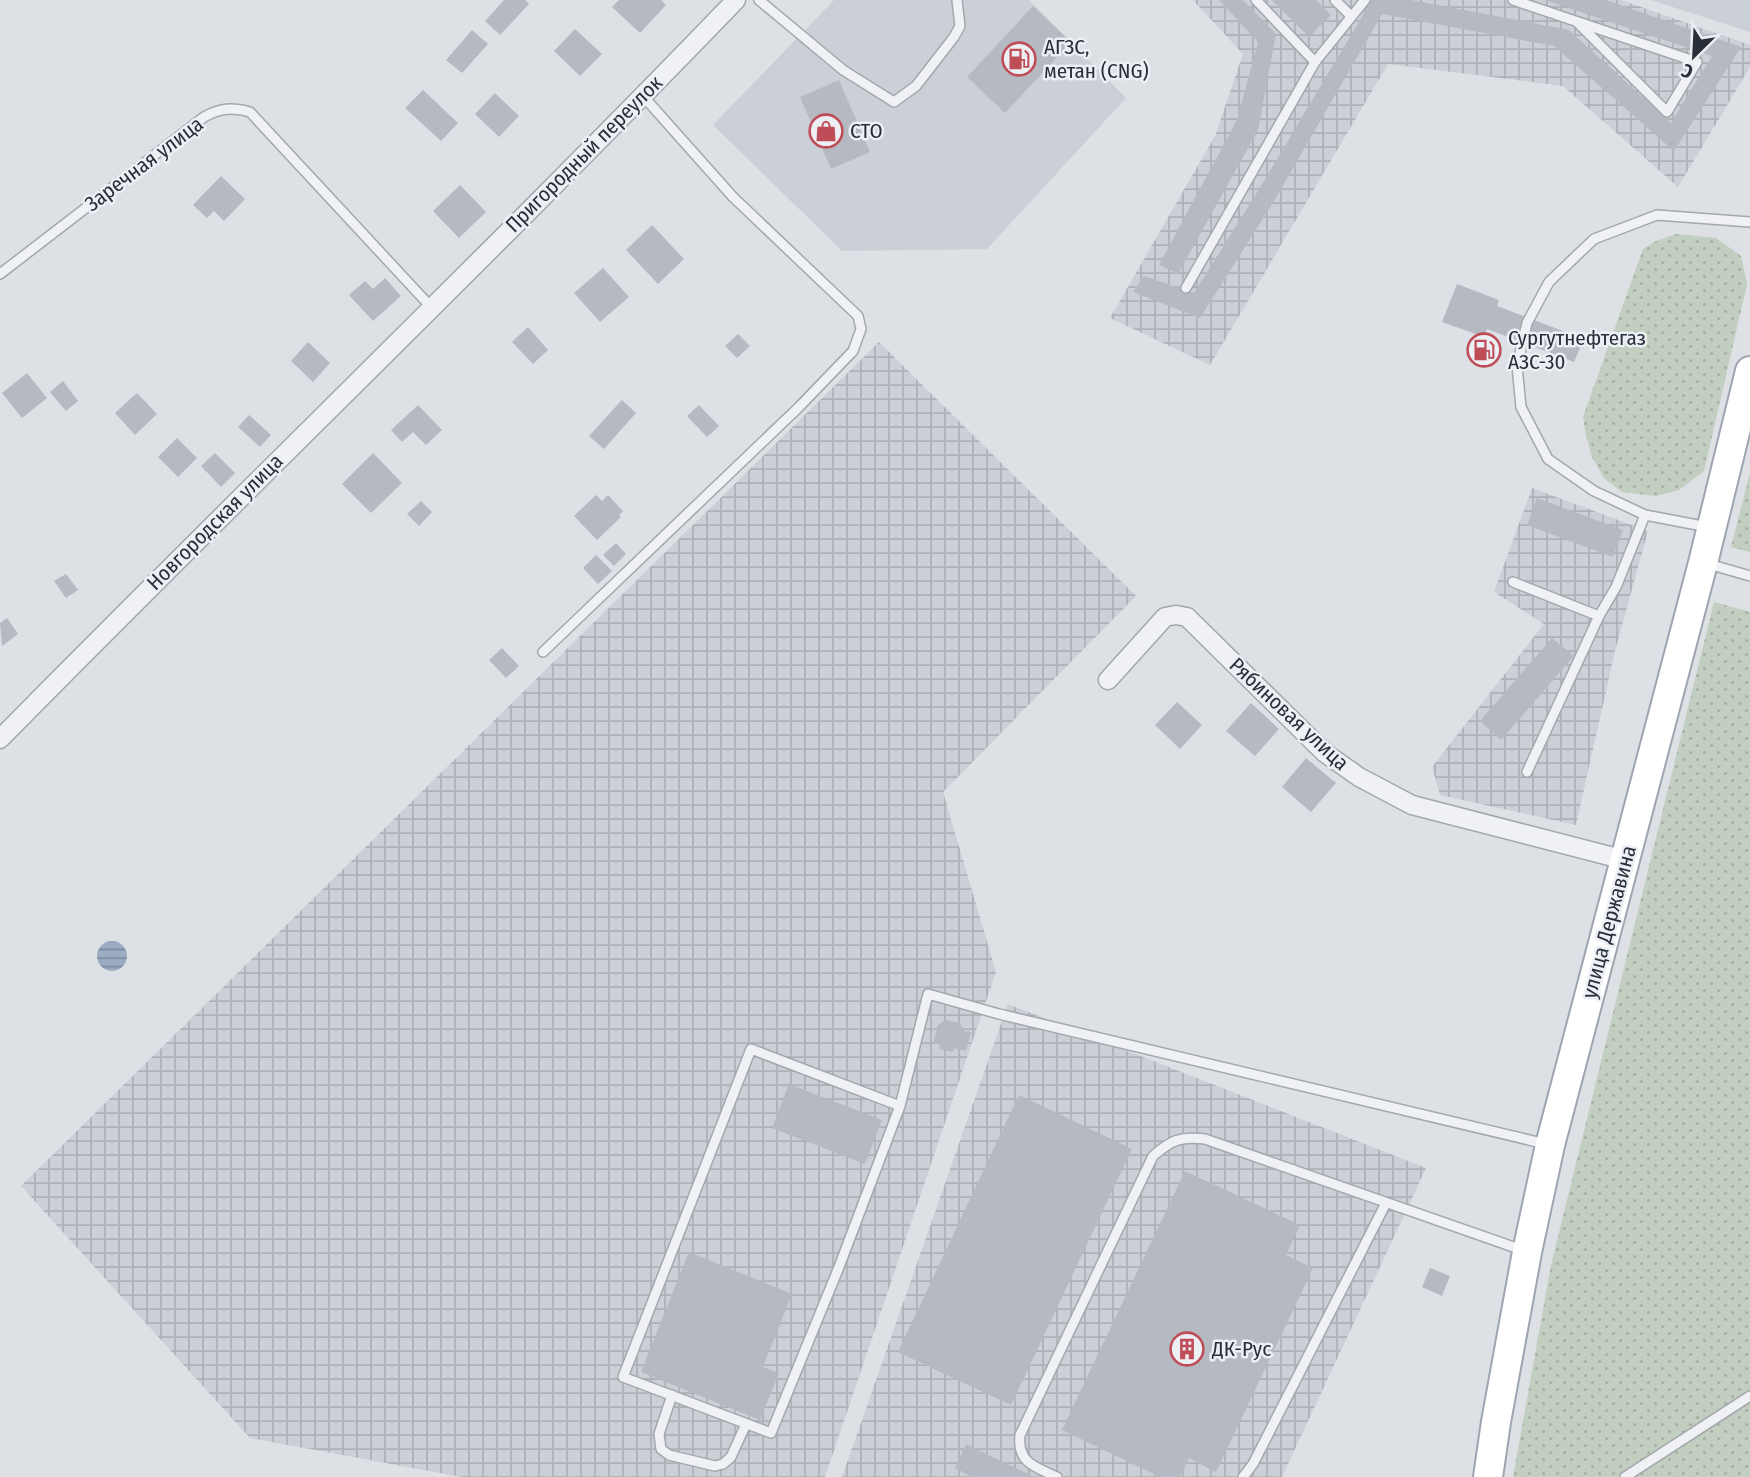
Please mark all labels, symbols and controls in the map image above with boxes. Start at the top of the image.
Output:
north arrow [1659,21,1729,91]
place label: АГЗС, метан (CNG) [1044,34,1149,84]
fuel station icon: АГЗС, метан (CNG) [1000,40,1038,78]
text: С [1678,59,1697,84]
street label: Пригородный переулок [500,70,668,238]
street label: Заречная улица [80,111,208,217]
shop icon: СТО [807,112,845,150]
place label: СТО [850,118,883,144]
place label: Сургутнефтегаз АЗС-30 [1508,325,1646,375]
fuel station icon: Сургутнефтегаз АЗС-30 [1465,331,1503,369]
street label: Новгородская улица [141,448,289,596]
street label: Рябиновая улица [1224,652,1354,776]
street label: улица Державина [1576,843,1642,1001]
building icon: ДК-Рус [1168,1330,1206,1368]
place label: ДК-Рус [1211,1336,1271,1362]

